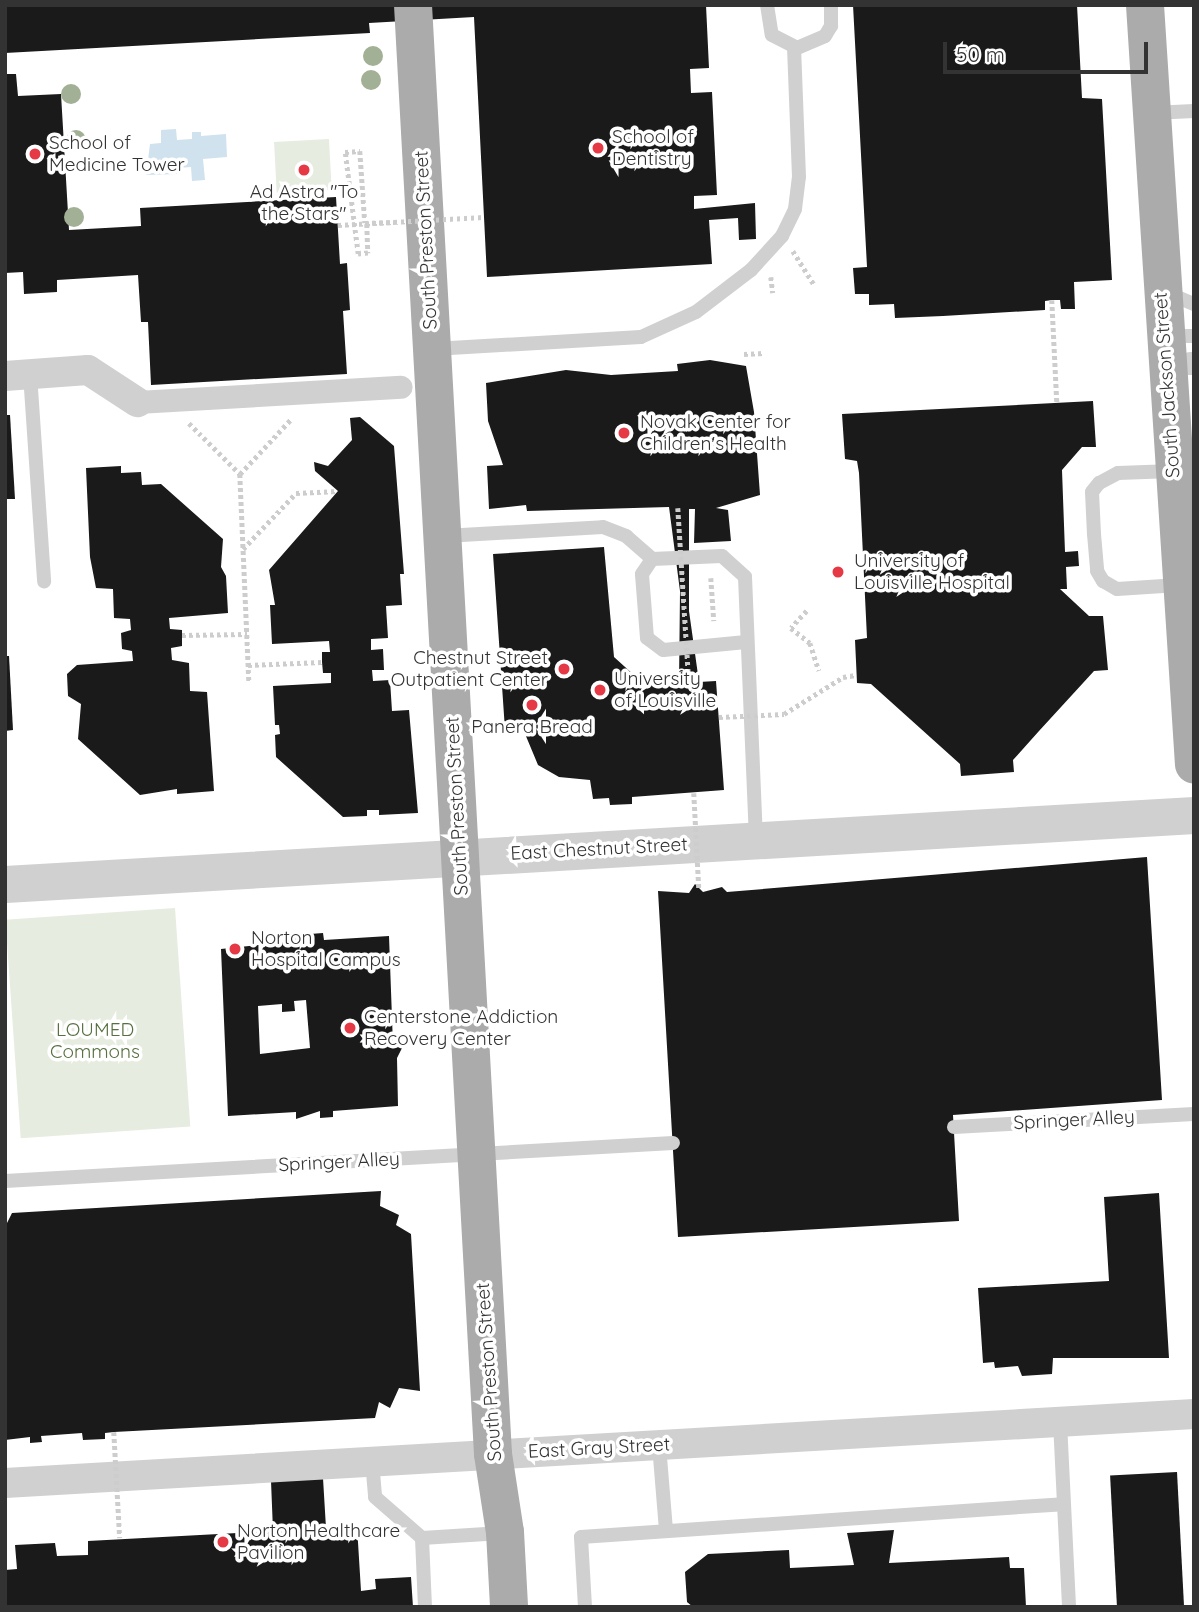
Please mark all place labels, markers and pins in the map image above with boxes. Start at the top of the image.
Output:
place label: School of Dentistry [612,126,694,170]
place label: School of Medicine Tower [49,132,185,176]
marker: School of Dentistry [590,140,606,156]
marker: School of Medicine Tower [27,146,43,162]
marker: Ad Astra "To the Stars" [296,162,312,178]
place label: Ad Astra "To the Stars" [250,181,358,225]
place label: Novak Center for Children's Health [640,411,791,455]
marker: Novak Center for Children's Health [614,423,634,443]
place label: University of Louisville Hospital [854,550,1010,594]
marker: University of Louisville Hospital [828,562,848,582]
place label: Chestnut Street Outpatient Center [391,647,548,691]
marker: Chestnut Street Outpatient Center [554,659,574,679]
place label: University of Louisville [614,668,716,712]
marker: University of Louisville [592,682,608,698]
marker: Panera Bread [524,697,540,713]
place label: Panera Bread [471,716,593,738]
place label: Norton Hospital Campus [251,927,401,971]
marker: Norton Hospital Campus [225,939,245,959]
place label: Centerstone Addiction Recovery Center [364,1006,558,1050]
marker: Centerstone Addiction Recovery Center [342,1020,358,1036]
place label: Norton Healthcare Pavilion [237,1520,400,1564]
marker: Norton Healthcare Pavilion [215,1534,231,1550]

